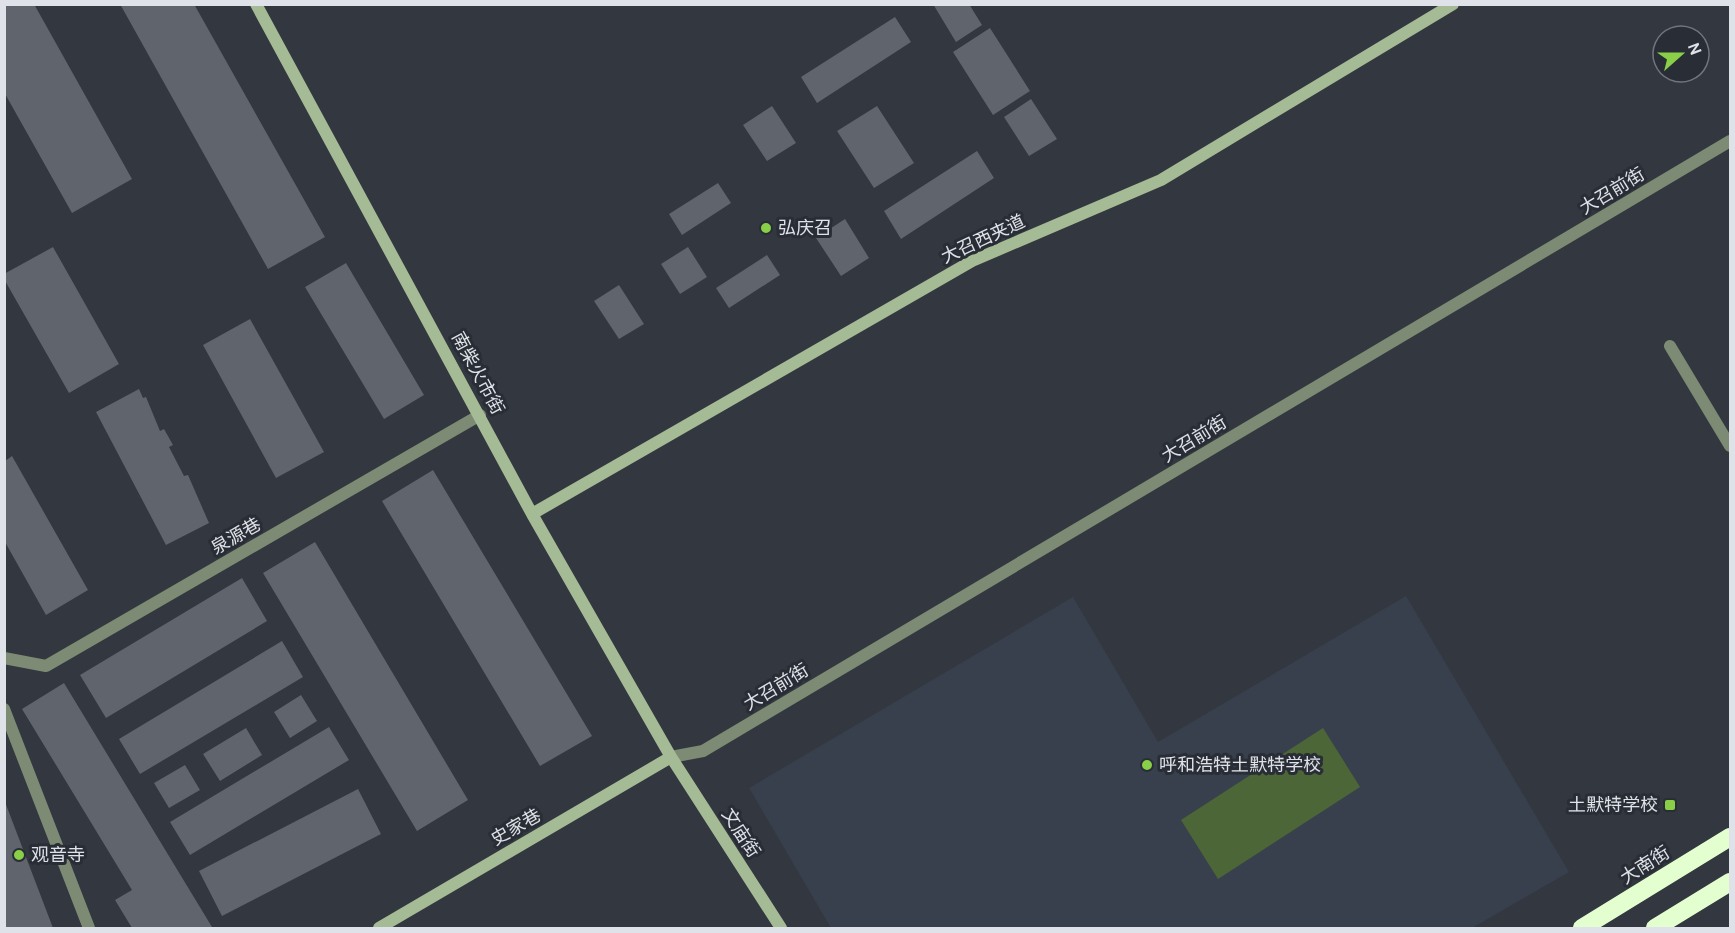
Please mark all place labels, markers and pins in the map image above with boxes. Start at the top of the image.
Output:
place label: 弘庆召 [778,217,832,239]
marker: 弘庆召 [759,221,773,235]
place label: 呼和浩特土默特学校 [1159,754,1321,776]
marker: 呼和浩特土默特学校 [1140,758,1154,772]
place label: 土默特学校 [1568,794,1658,816]
marker: 土默特学校 [1663,798,1677,812]
place label: 观音寺 [31,844,85,866]
marker: 观音寺 [12,848,26,862]

